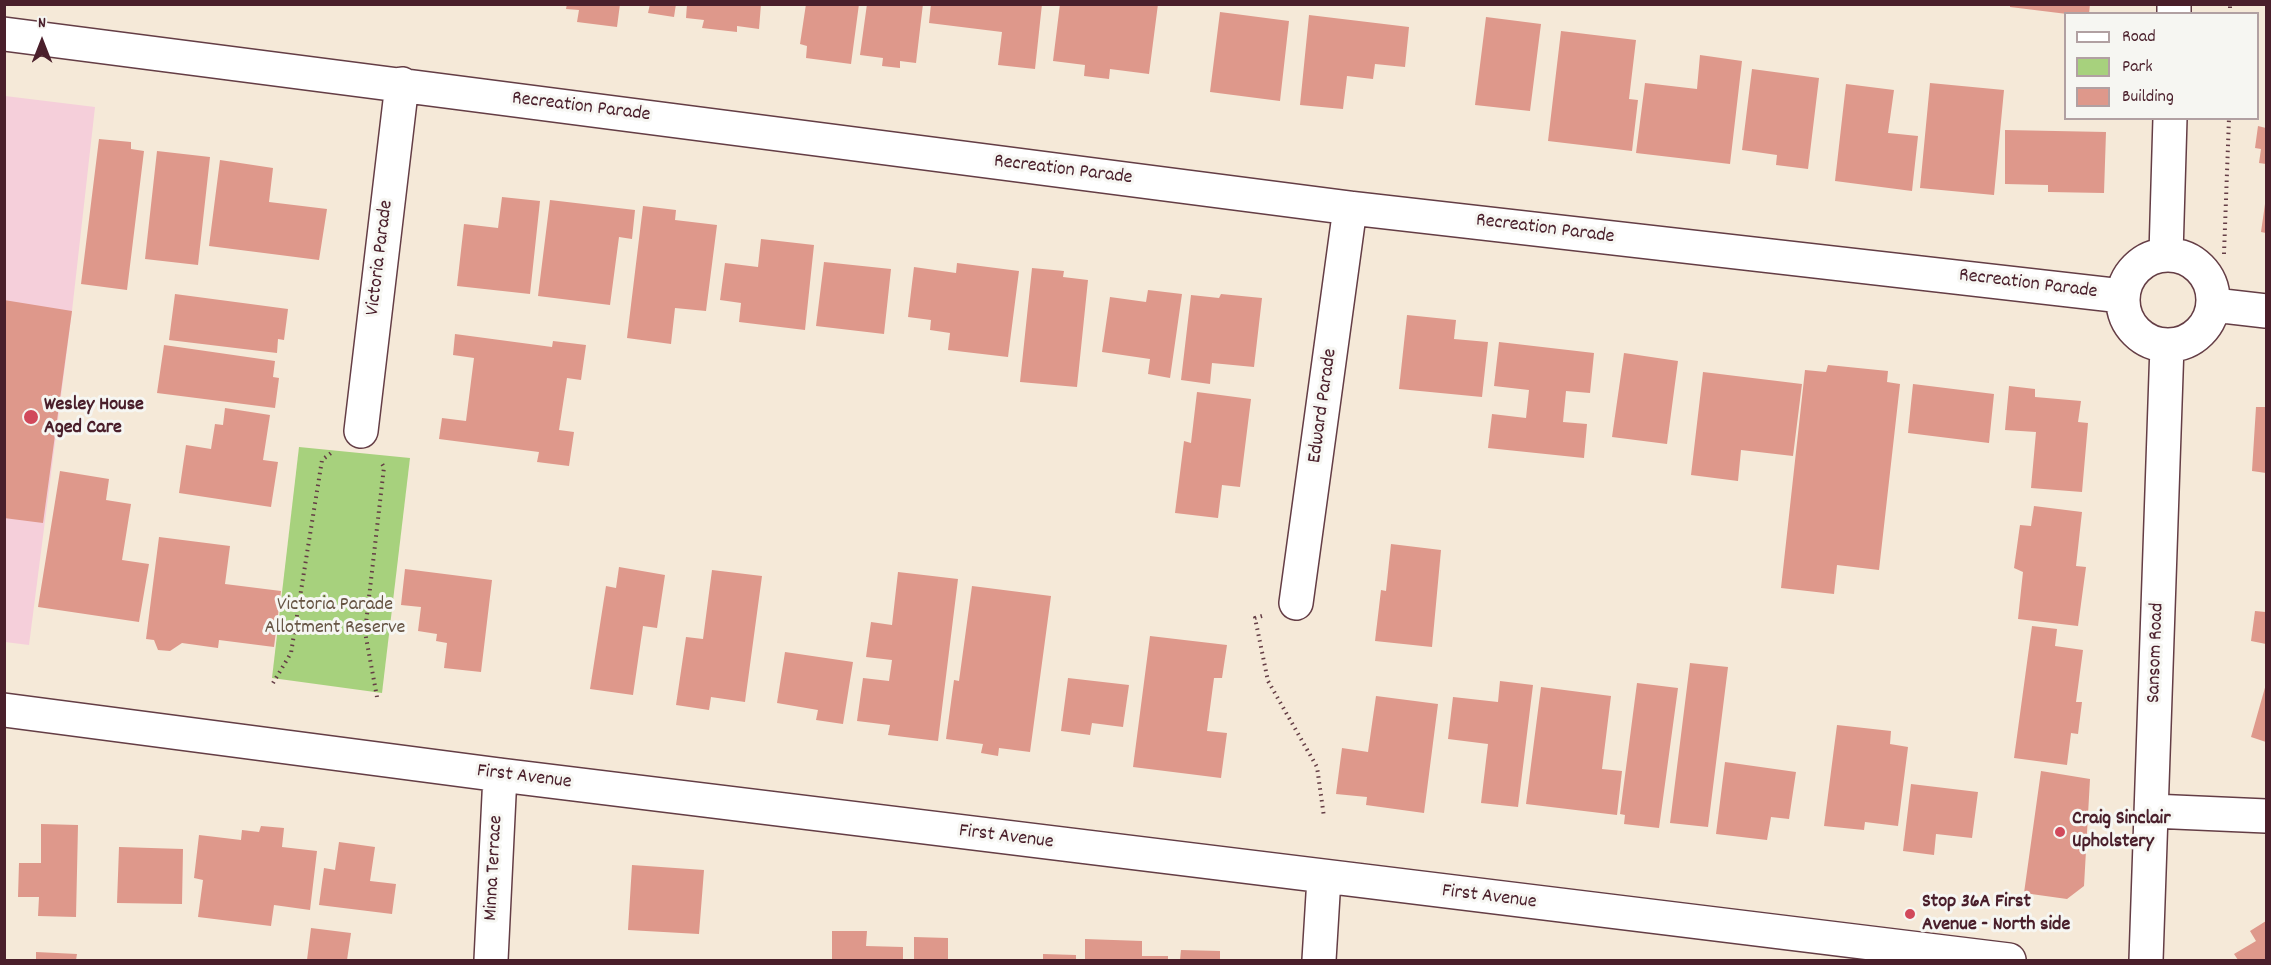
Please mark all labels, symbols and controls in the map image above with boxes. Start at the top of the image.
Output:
north arrow [12,12,72,72]
text: N [38,12,46,35]
legend [2064,12,2259,120]
text: Road [2122,25,2156,50]
text: Park [2122,55,2153,80]
text: Building [2122,85,2174,110]
street label: Recreation Parade [510,88,652,128]
street label: Recreation Parade [992,151,1134,191]
street label: Victoria Parade [362,199,400,317]
street label: Recreation Parade [1474,210,1616,250]
street label: Recreation Parade [1957,265,2099,305]
street label: Edward Parade [1304,347,1344,465]
place label: Wesley House Aged Care [44,394,144,441]
marker: Wesley House Aged Care [22,408,40,426]
park label: Victoria Parade Allotment Reserve [265,594,405,641]
street label: Sansom Road [2143,602,2171,704]
street label: First Avenue [475,760,573,796]
place label: Craig Sinclair Upholstery [2072,808,2171,855]
street label: Minna Terrace [480,815,510,921]
street label: First Avenue [957,820,1055,856]
marker: Craig Sinclair Upholstery [2053,825,2067,839]
street label: First Avenue [1440,880,1538,916]
place label: Stop 36A First Avenue - North side [1922,891,2070,938]
marker: Stop 36A First Avenue - North side [1903,907,1917,921]

